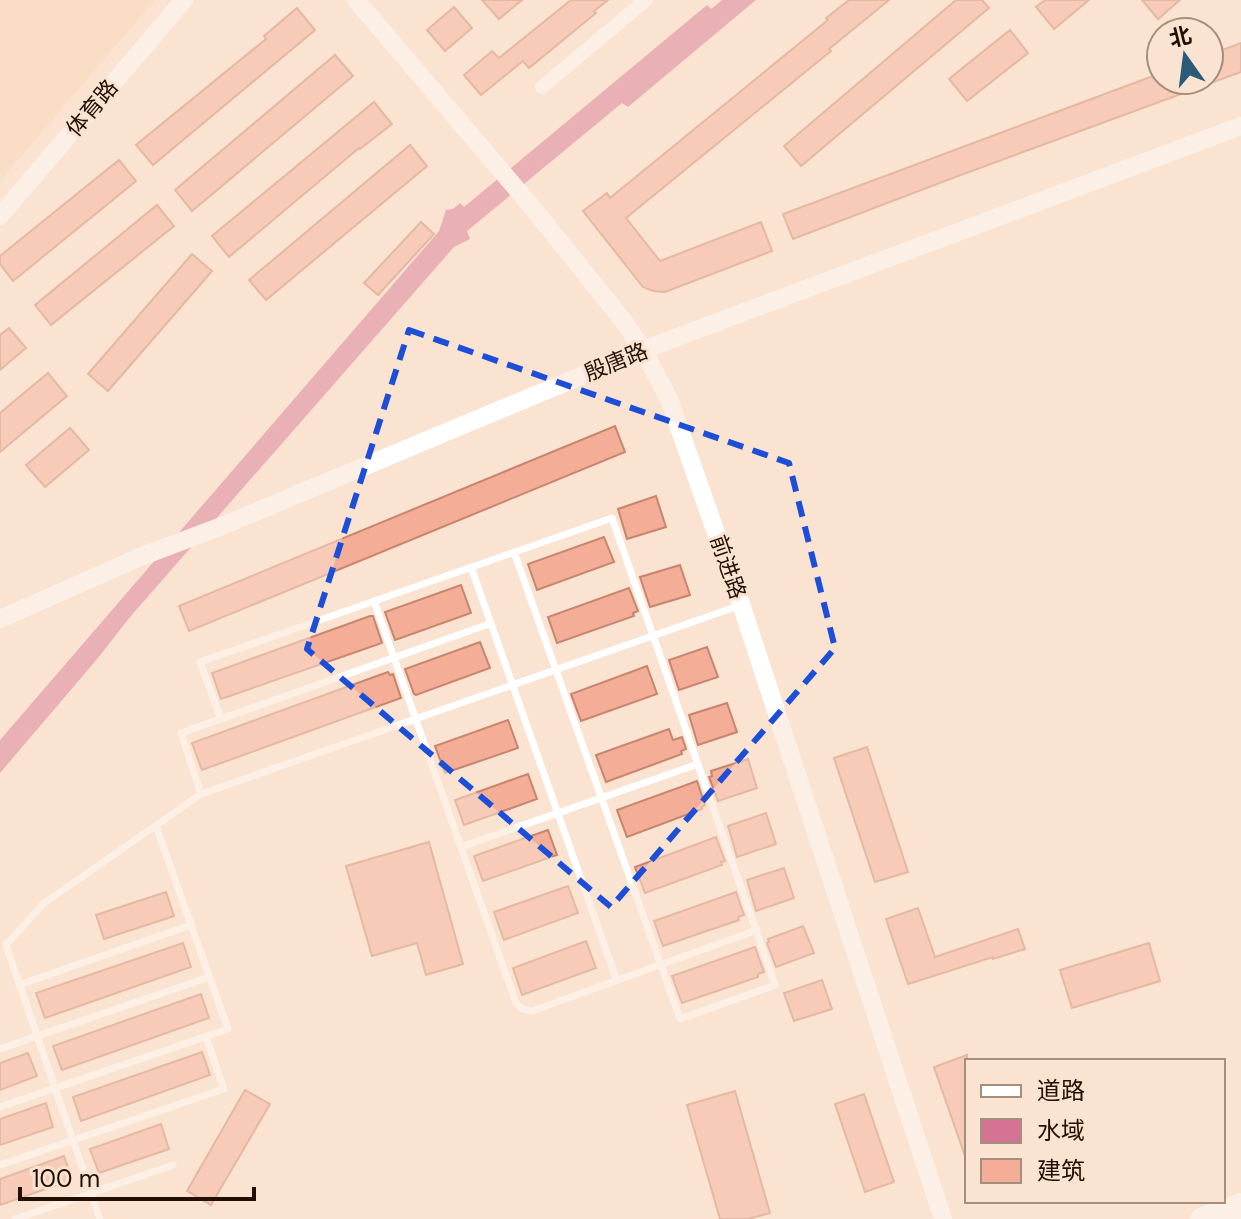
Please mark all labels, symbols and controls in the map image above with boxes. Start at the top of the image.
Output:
north arrow [1145,16,1225,96]
text: 北 [1166,20,1194,54]
street label: 体育路 [60,73,124,143]
street label: 殷唐路 [580,336,652,388]
street label: 前进路 [704,531,752,603]
legend [965,1059,1225,1203]
text: 道路 [1037,1075,1085,1106]
text: 水域 [1037,1115,1085,1146]
scale bar [20,1151,254,1201]
text: 建筑 [1037,1155,1085,1186]
text: 100 m [32,1163,100,1194]

